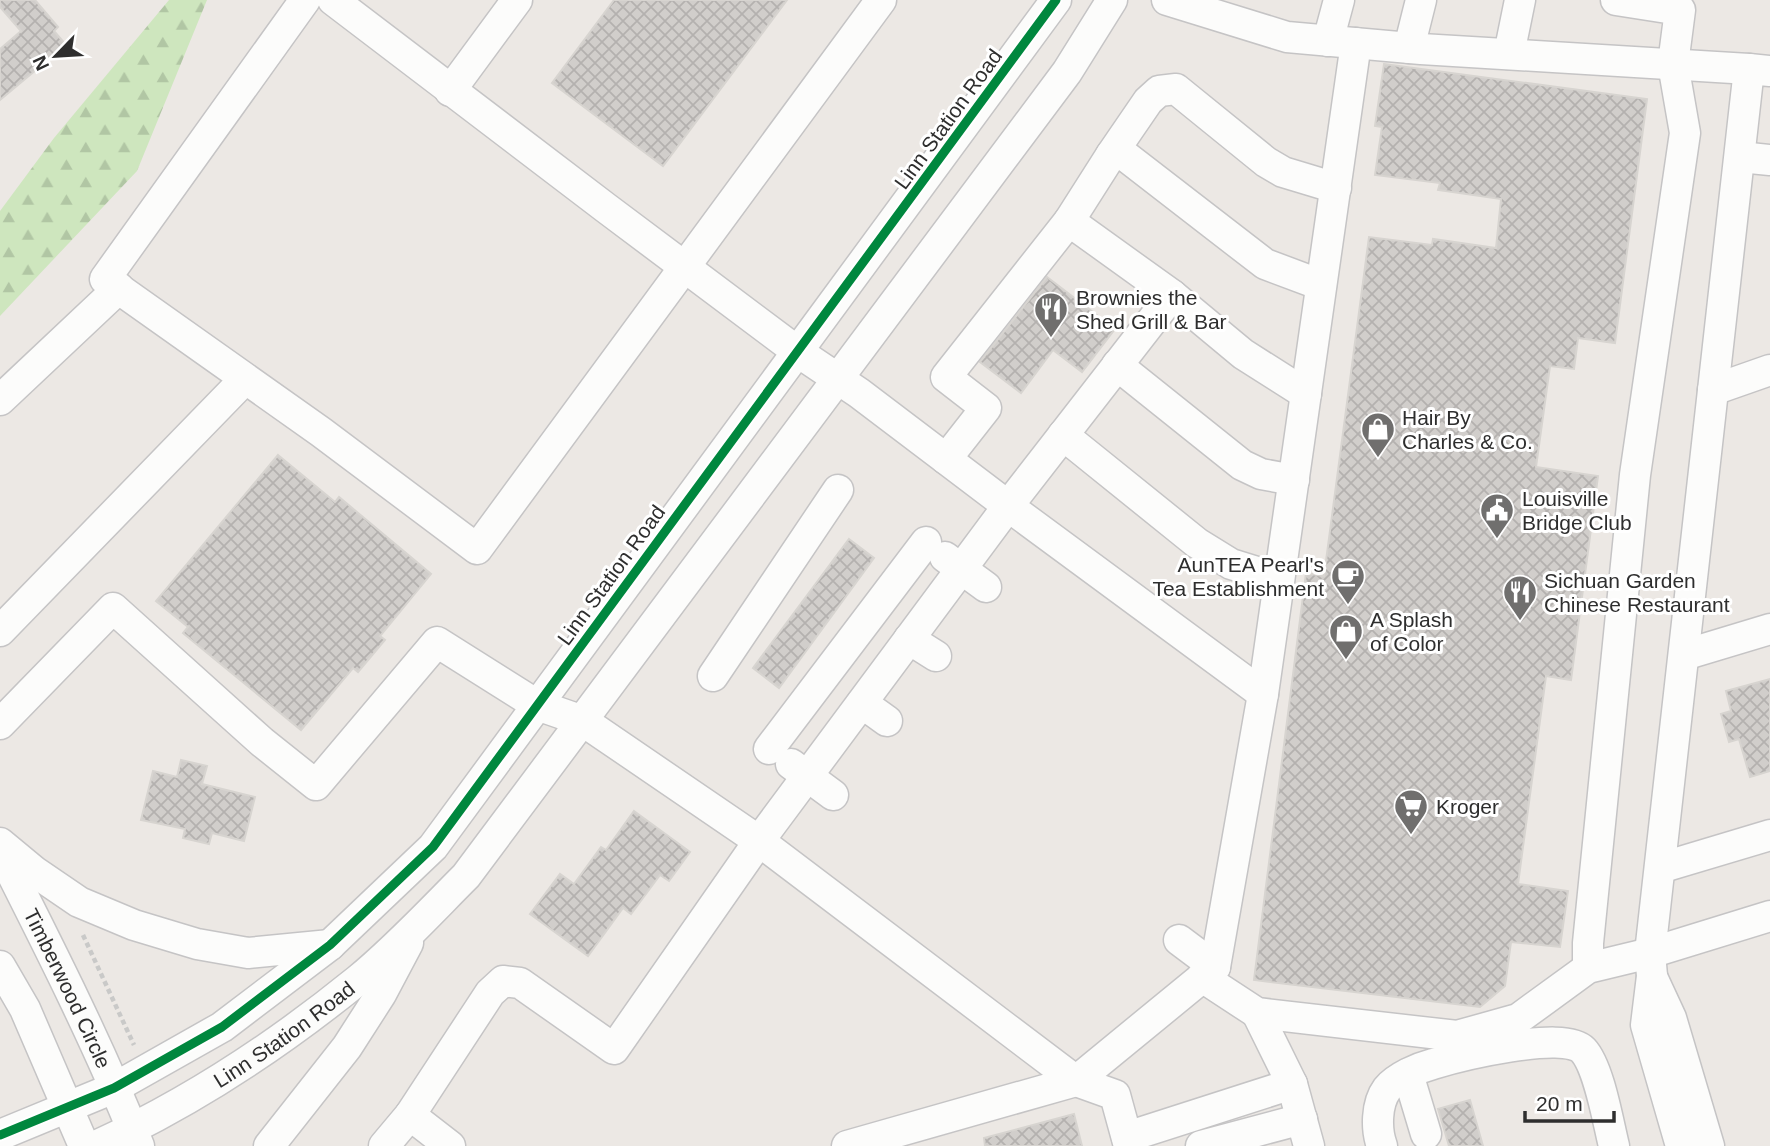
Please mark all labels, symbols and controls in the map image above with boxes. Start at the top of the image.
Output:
north arrow [21,21,91,91]
street label: Linn Station Road [890,45,1006,193]
text: N [29,52,53,74]
place label: Brownies the Shed Grill & Bar [1076,286,1227,333]
restaurant icon: Brownies the Shed Grill & Bar [1032,290,1070,339]
place label: Hair By Charles & Co. [1402,406,1533,453]
shop icon: Hair By Charles & Co. [1359,410,1397,459]
place label: Louisville Bridge Club [1522,487,1632,534]
public building icon: Louisville Bridge Club [1478,491,1516,540]
street label: Linn Station Road [553,501,669,649]
place label: AunTEA Pearl's Tea Establishment [1152,553,1324,600]
cafe icon: AunTEA Pearl's Tea Establishment [1329,557,1367,606]
place label: Sichuan Garden Chinese Restaurant [1544,569,1730,616]
restaurant icon: Sichuan Garden Chinese Restaurant [1501,573,1539,622]
place label: A Splash of Color [1370,608,1453,655]
shop icon: A Splash of Color [1327,612,1365,661]
supermarket icon: Kroger [1392,787,1430,836]
place label: Kroger [1436,795,1499,818]
street label: Timberwood Circle [20,904,116,1072]
street label: Linn Station Road [209,976,359,1092]
scale bar [1525,1080,1614,1124]
text: 20 m [1536,1092,1583,1115]

